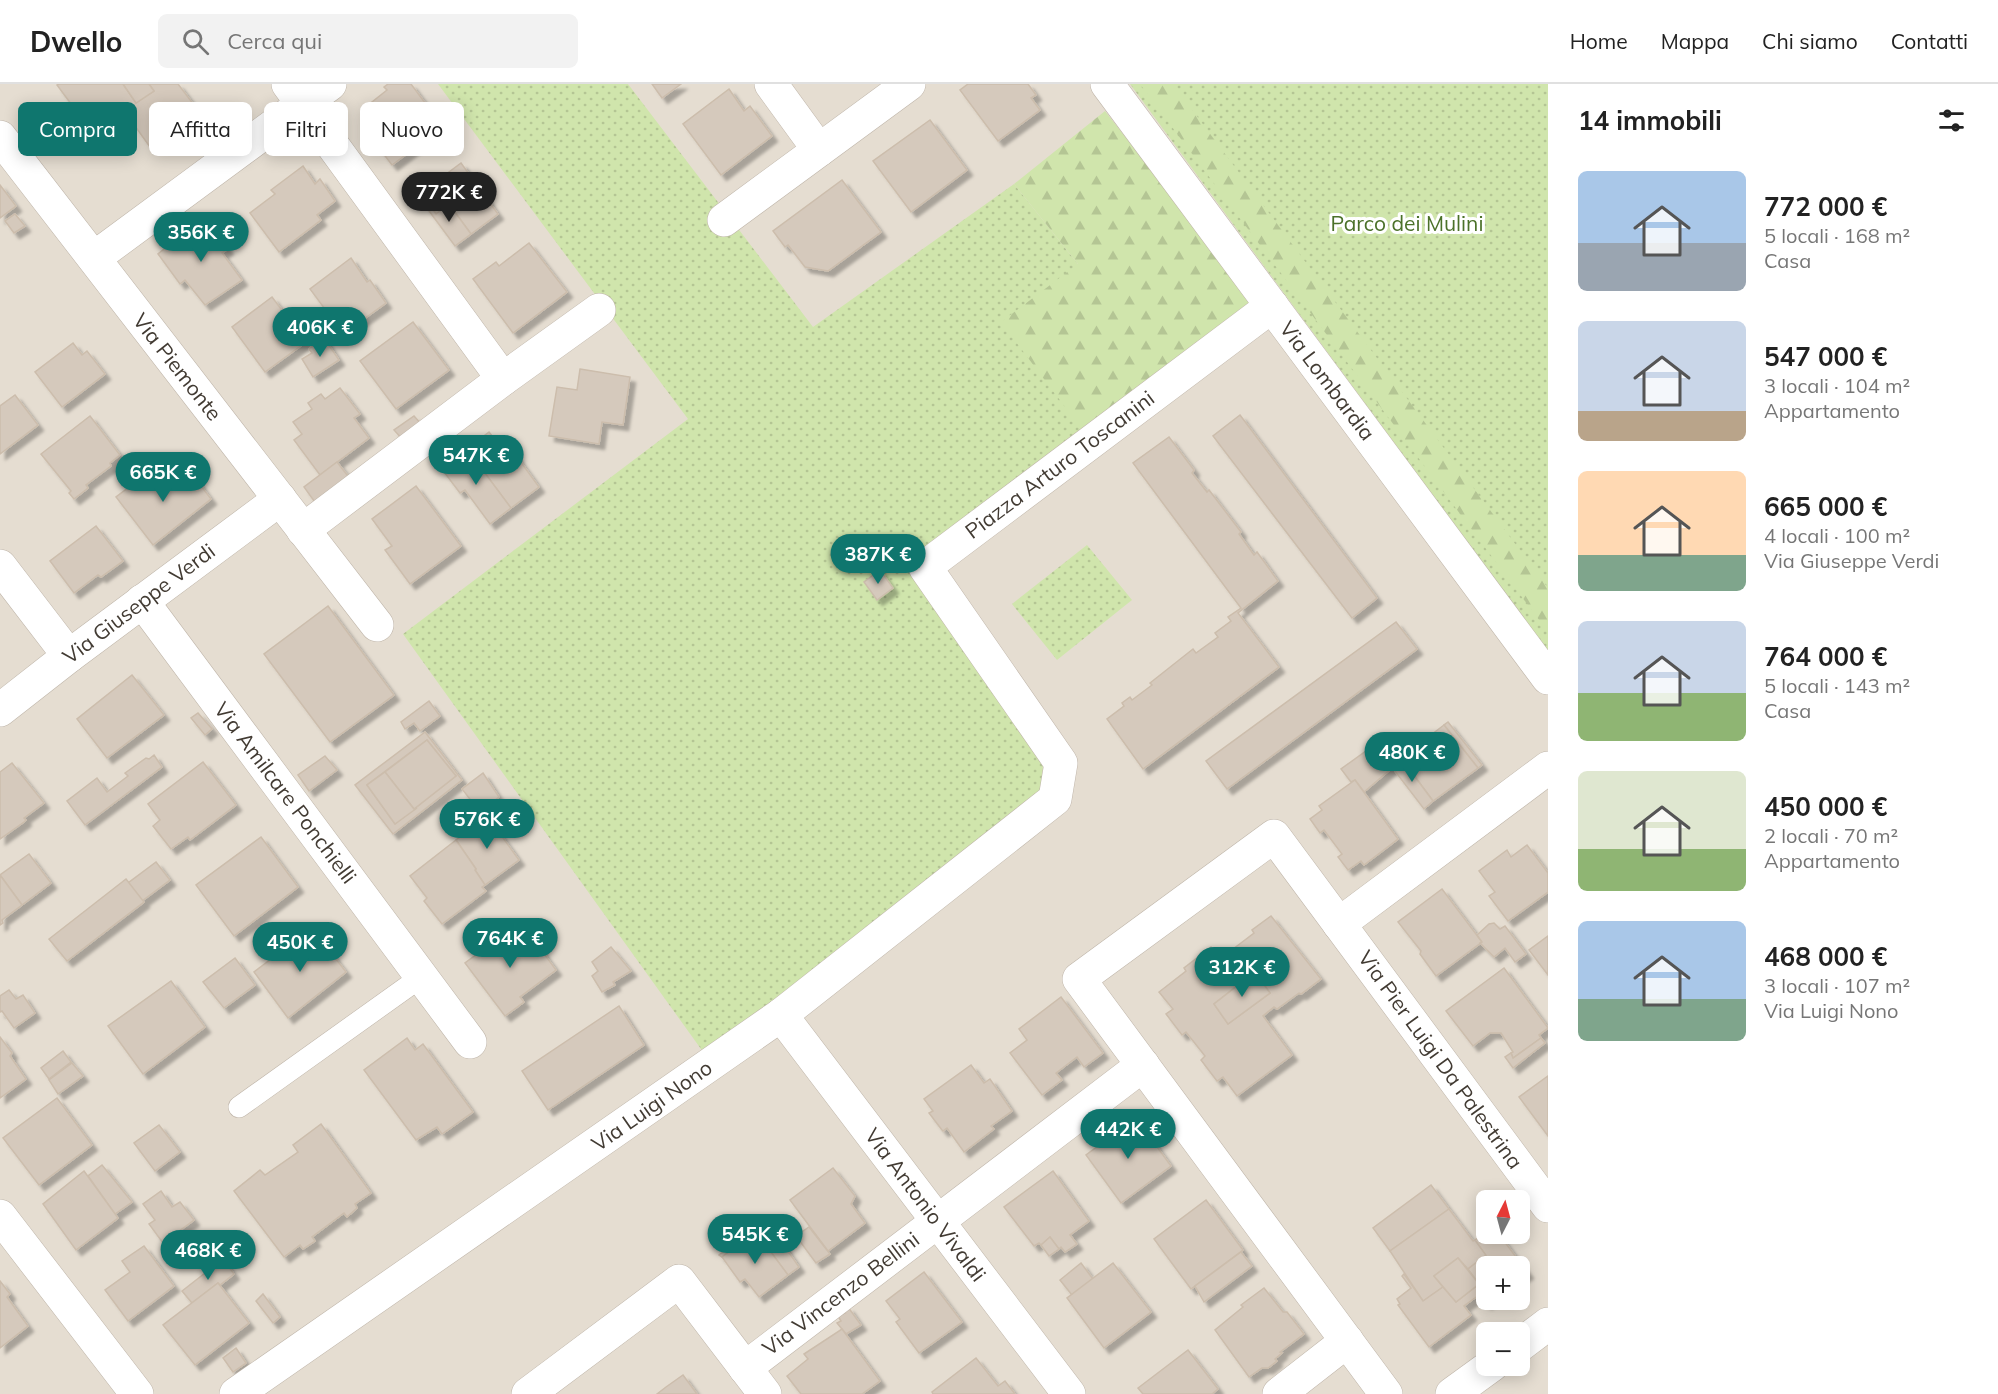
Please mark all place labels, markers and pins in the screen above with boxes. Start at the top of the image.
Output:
pin: 772K € [400,172,498,223]
pin: 356K € [152,212,250,263]
pin: 406K € [271,307,369,358]
pin: 547K € [427,435,525,486]
pin: 665K € [114,452,212,503]
pin: 387K € [829,534,927,585]
pin: 480K € [1363,732,1461,783]
pin: 576K € [438,799,536,850]
pin: 764K € [461,918,559,969]
pin: 450K € [251,922,349,973]
pin: 312K € [1193,947,1291,998]
pin: 442K € [1079,1109,1177,1160]
pin: 545K € [706,1214,804,1265]
pin: 468K € [159,1230,257,1281]

